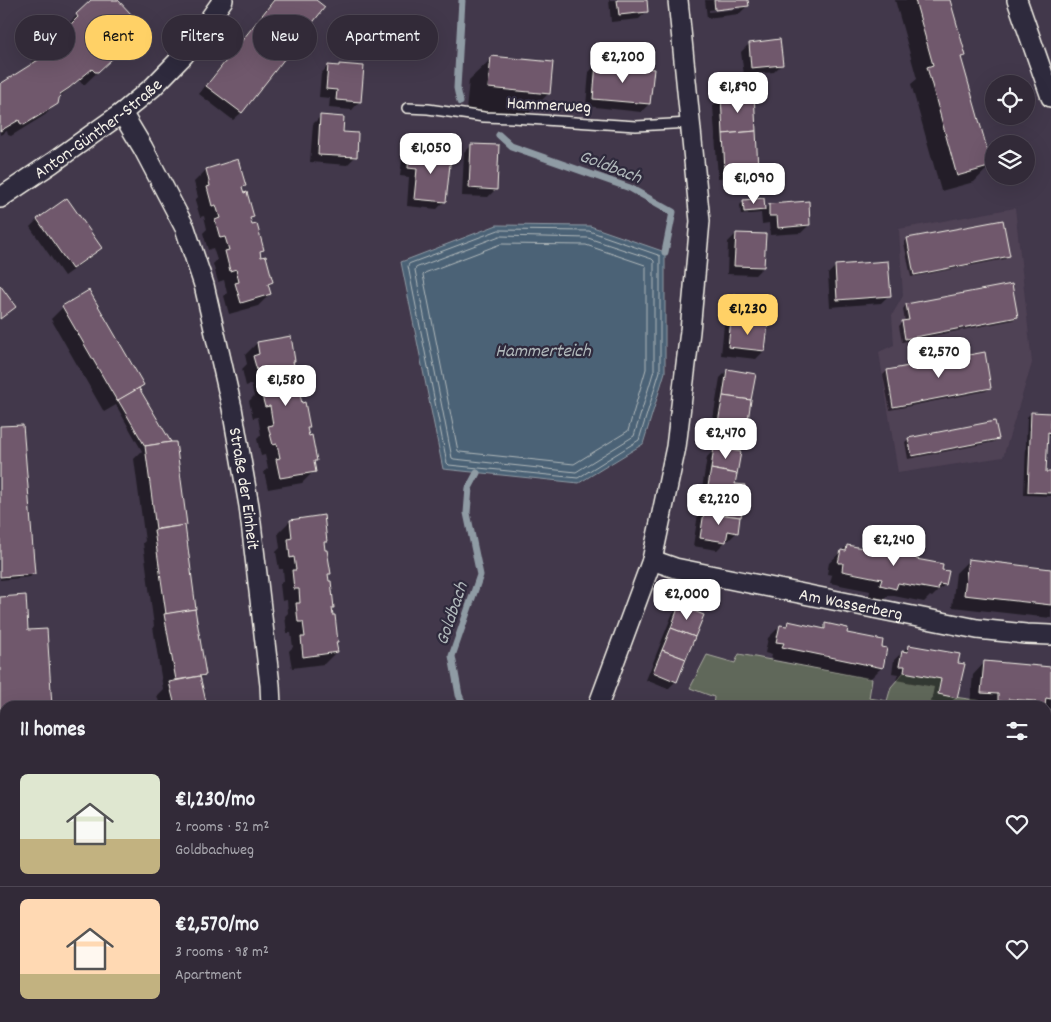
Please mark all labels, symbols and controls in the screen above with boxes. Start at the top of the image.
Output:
chip: Buy [15,15,75,60]
chip: Rent [85,15,152,60]
chip: Filters [162,15,243,60]
chip: New [253,15,317,60]
chip: Apartment [327,15,438,60]
pin: €2,200 [582,42,664,84]
text: €2,200 [601,46,645,69]
pin: €1,890 [697,72,779,114]
street label: Anton-Günther-Straße [30,74,169,187]
map controls [985,75,1035,185]
button: locate [985,75,1035,125]
text: €1,890 [719,76,757,99]
street label: Hammerweg [506,92,592,121]
pin: €1,050 [390,132,472,175]
button: layers [985,135,1035,185]
text: €1,050 [411,137,451,160]
water label: Goldbach [575,144,646,193]
pin: €1,090 [713,162,795,205]
text: €1,090 [734,167,774,190]
pin: €1,230 [707,294,789,336]
text: €1,230 [729,298,767,321]
pin: €2,570 [898,336,980,379]
water label: Hammerteich [495,339,592,366]
text: €2,570 [918,341,960,364]
pin: €1,580 [245,364,327,407]
text: €1,580 [267,369,305,392]
pin: €2,470 [685,418,767,460]
text: €2,470 [706,422,746,445]
street label: Straße der Einheit [221,426,264,552]
pin: €2,220 [678,484,760,526]
text: €2,220 [698,488,740,511]
pin: €2,240 [853,524,935,567]
text: €2,240 [873,529,915,552]
water label: Goldbach [430,578,477,649]
pin: €2,000 [646,578,728,621]
text: €2,000 [664,583,710,606]
street label: Am Wasserberg [797,583,905,629]
text: 11 homes [20,716,85,746]
icon: filters [1003,717,1031,745]
text: €1,230/mo [175,786,255,816]
icon: home [60,794,120,854]
icon: heart [1003,810,1031,838]
text: 2 rooms · 52 m² [175,816,269,839]
text: Goldbachweg [175,839,254,862]
text: €2,570/mo [175,911,259,941]
icon: home [60,919,120,979]
icon: heart [1003,935,1031,963]
text: 3 rooms · 98 m² [175,941,269,964]
text: Apartment [175,964,242,987]

